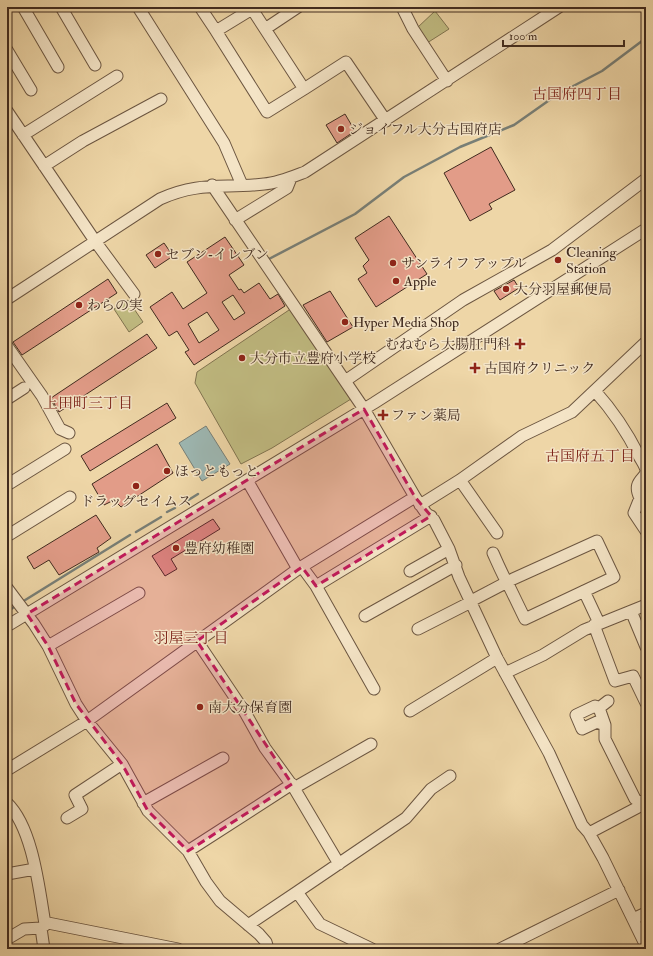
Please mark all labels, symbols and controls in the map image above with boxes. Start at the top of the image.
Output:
scale bar [503,22,624,48]
text: 100 m [509,29,538,44]
district label: 古国府四丁目 [532,85,622,104]
place label: ジョイフル大分古国府店 [349,121,502,138]
marker: ジョイフル大分古国府店 [336,124,346,134]
place label: Cleaning Station [566,244,618,277]
place label: セブン-イレブン [166,246,269,263]
marker: セブン-イレブン [153,249,163,259]
place label: サンライフ アップル [401,255,527,272]
marker: Cleaning Station [553,255,563,265]
marker: サンライフ アップル [388,258,398,268]
place label: Apple [403,273,436,291]
marker: Apple [391,276,401,286]
place label: 大分羽屋郵便局 [514,281,612,298]
marker: 大分羽屋郵便局 [501,284,511,294]
place label: わらの実 [87,297,143,314]
marker: わらの実 [74,300,84,310]
place label: Hyper Media Shop [353,314,459,332]
marker: Hyper Media Shop [340,317,350,327]
place label: むねむら大腸肛門科 [385,336,511,353]
marker: むねむら大腸肛門科 [514,338,526,350]
place label: 大分市立豊府小学校 [250,350,376,367]
marker: 大分市立豊府小学校 [237,353,247,363]
place label: 古国府クリニック [484,360,595,377]
marker: 古国府クリニック [469,362,481,374]
district label: 上田町三丁目 [43,394,133,413]
place label: ファン薬局 [391,407,461,424]
marker: ファン薬局 [378,410,388,420]
district label: 古国府五丁目 [545,447,635,466]
place label: ほっともっと [175,463,259,480]
marker: ほっともっと [162,466,172,476]
marker: ドラッグセイムス [131,481,141,491]
place label: ドラッグセイムス [80,493,192,510]
place label: 豊府幼稚園 [184,540,254,557]
marker: 豊府幼稚園 [171,543,181,553]
district label: 羽屋三丁目 [153,629,229,648]
place label: 南大分保育園 [208,699,292,716]
marker: 南大分保育園 [195,702,205,712]

